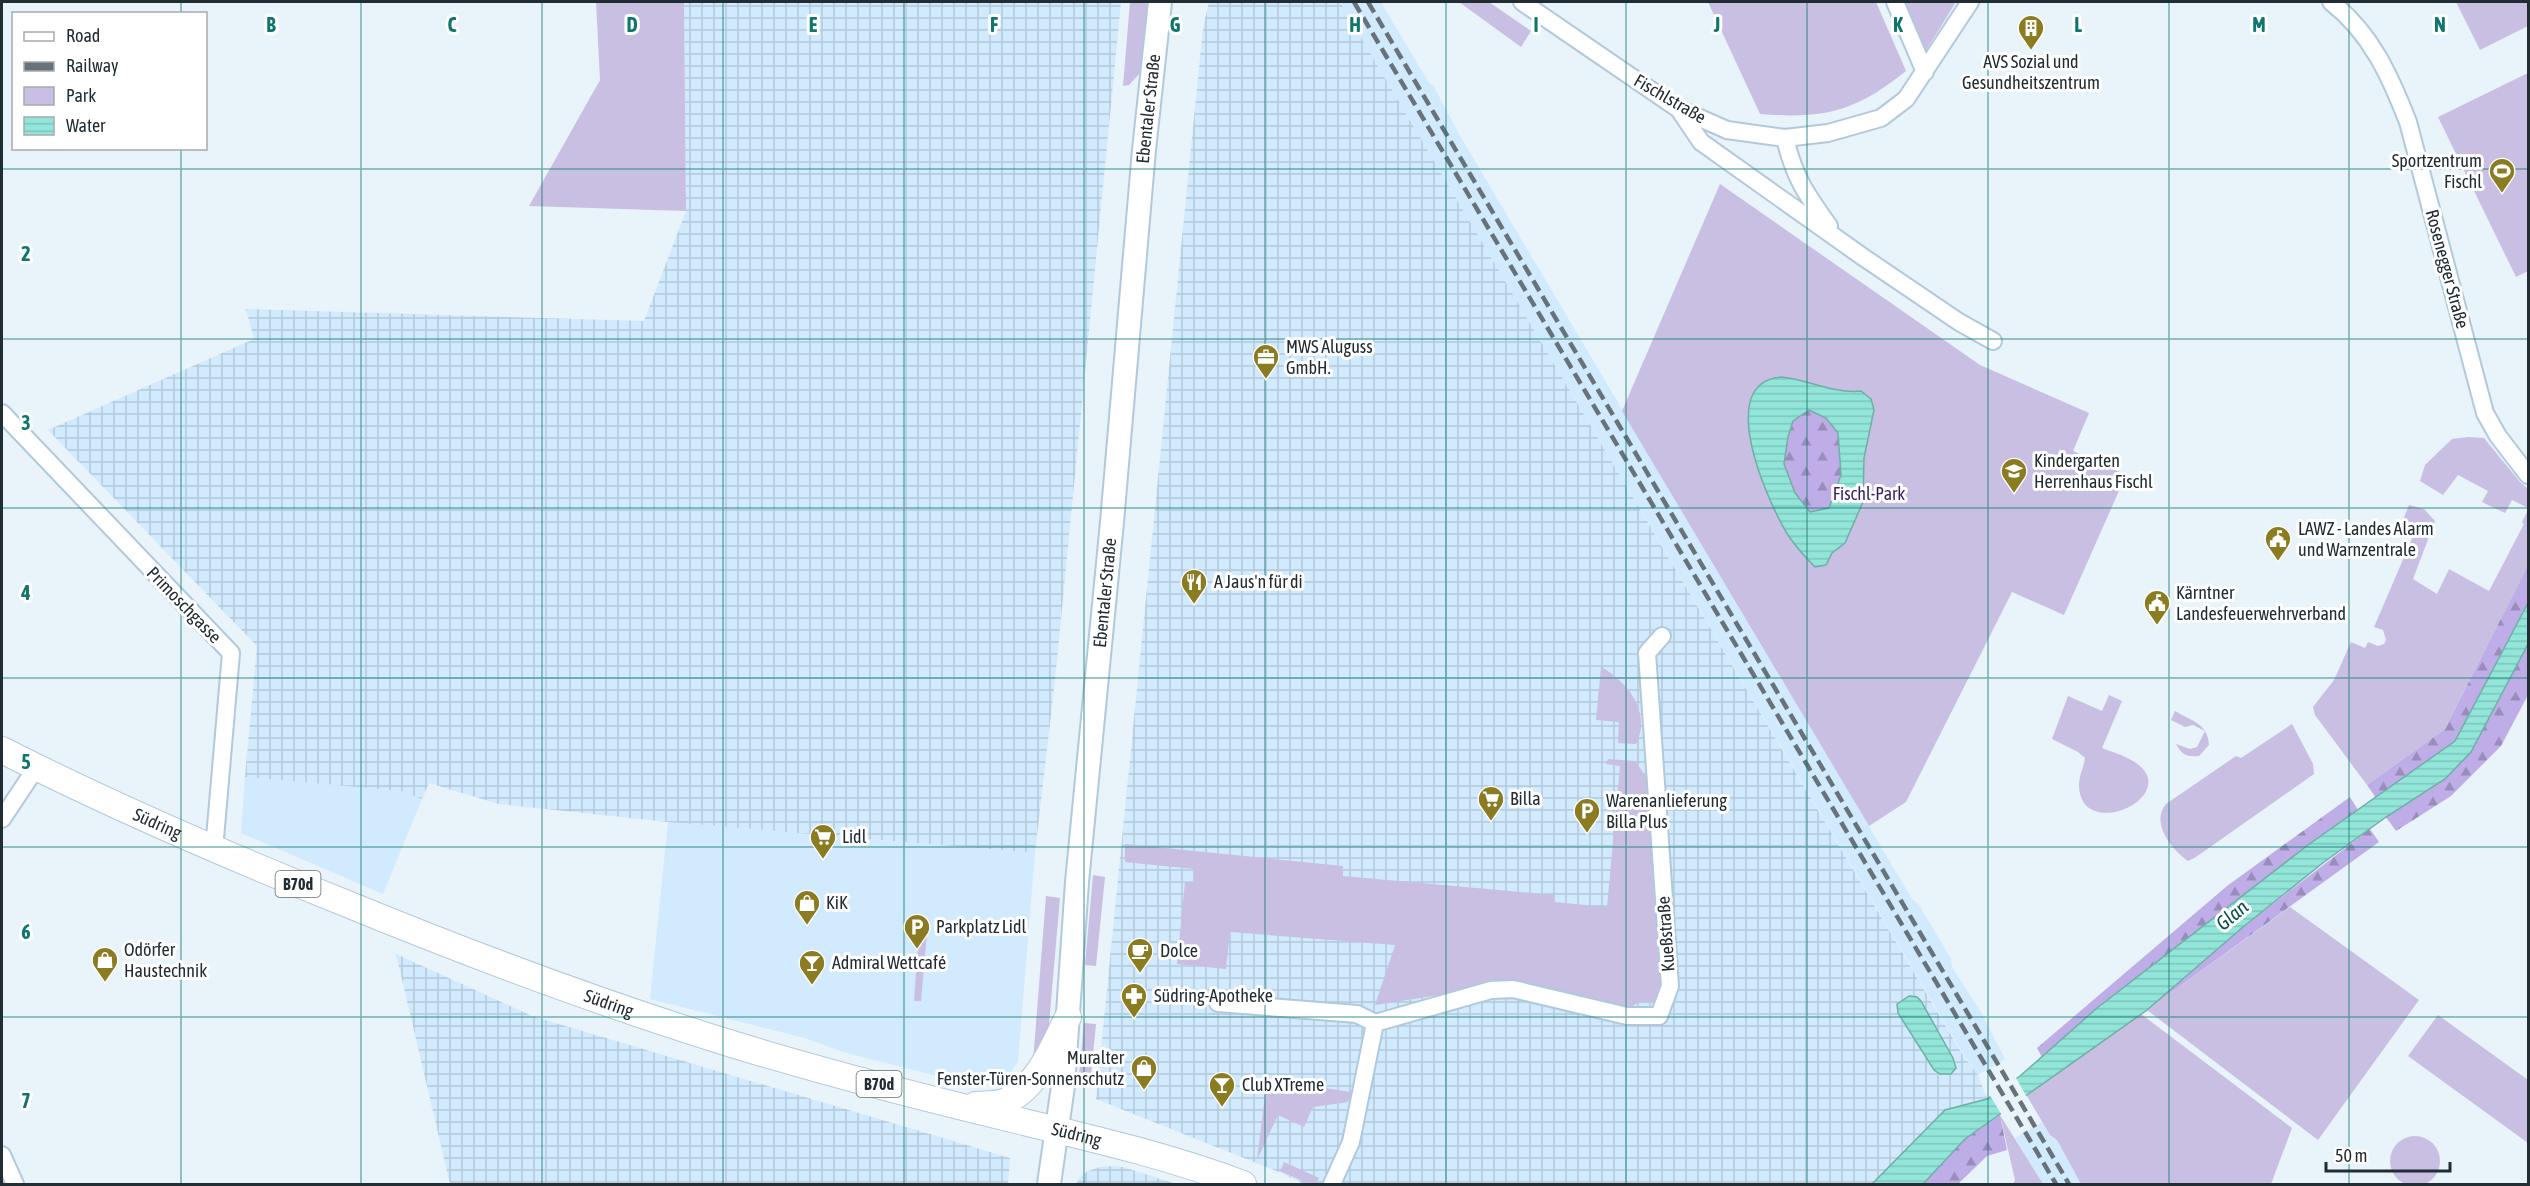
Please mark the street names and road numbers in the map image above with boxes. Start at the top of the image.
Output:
street label: Ebentaler Straße [1132,53,1164,164]
street label: Fischlstraße [1631,70,1710,128]
street label: Rosenegger Straße [2422,207,2473,331]
street label: Ebentaler Straße [1089,537,1120,649]
street label: Primoschgasse [143,562,226,647]
street label: Südring [130,803,185,843]
road number: B70d [276,871,320,897]
street label: Kueßstraße [1652,896,1679,972]
street label: Südring [581,985,637,1021]
road number: B70d [856,1071,902,1097]
street label: Südring [1049,1118,1104,1151]

